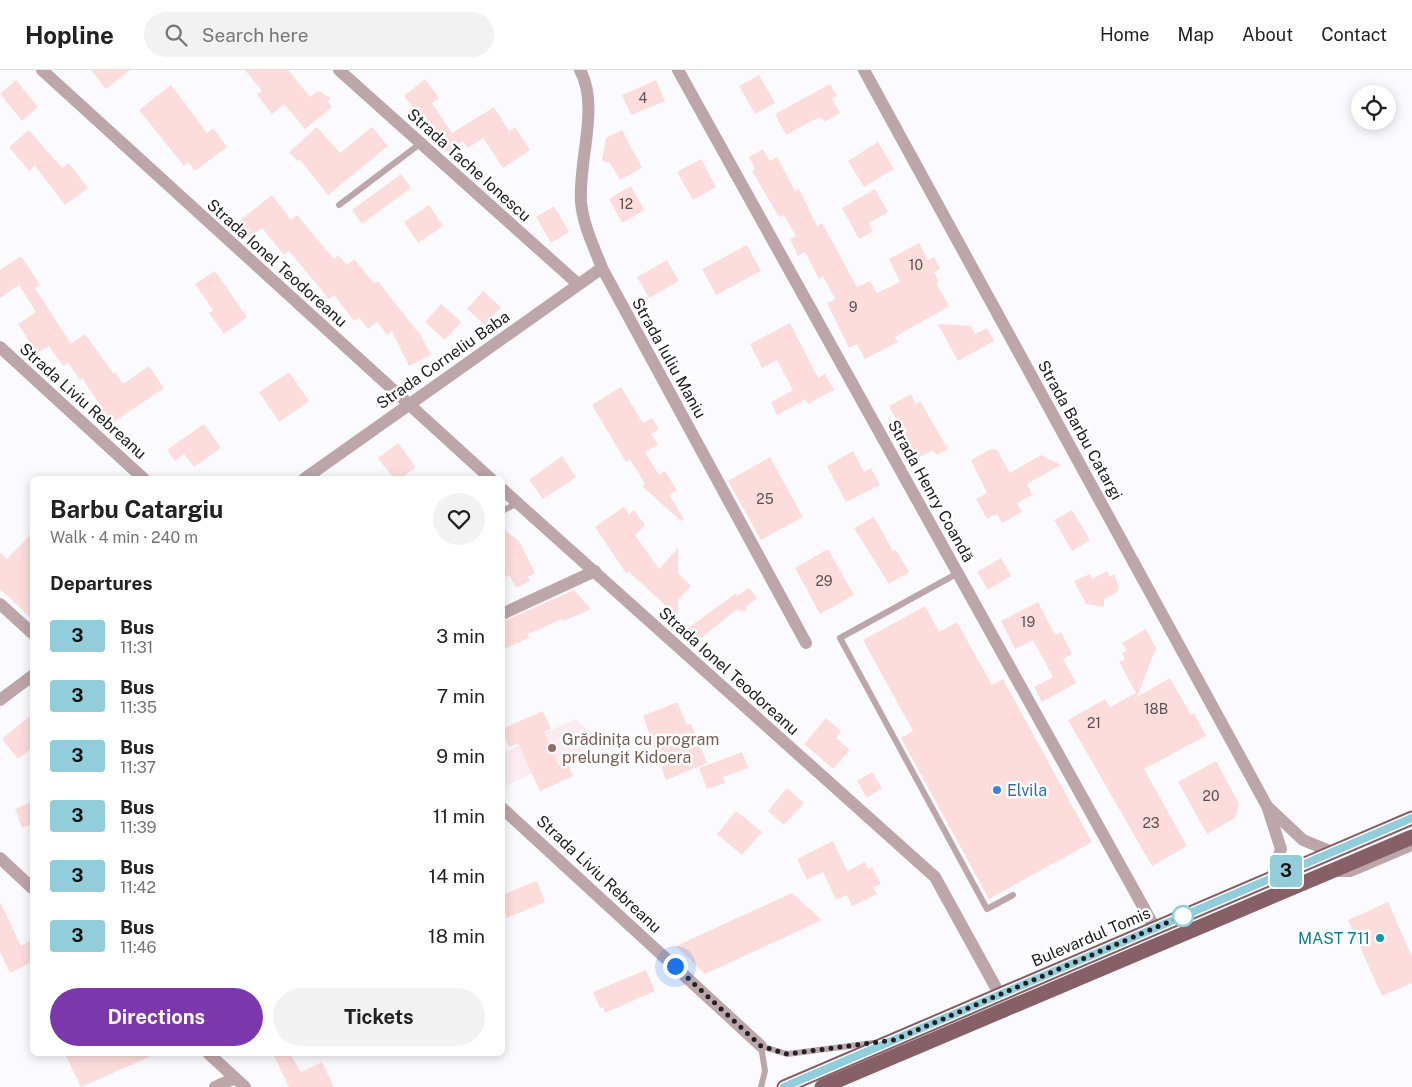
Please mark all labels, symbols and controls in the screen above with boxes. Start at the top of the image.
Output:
search box [144,12,494,57]
text: Hopline [25,21,114,49]
icon: search [162,21,190,49]
text: Search here [202,24,309,46]
text: Home [1100,24,1150,45]
text: Map [1178,24,1214,45]
text: About [1242,24,1293,45]
text: Contact [1321,24,1387,45]
map controls [1351,85,1396,130]
button: locate [1351,85,1396,130]
house number: 4 [639,90,648,106]
street label: Strada Tache Ionescu [403,105,535,225]
street label: Strada Ionel Teodoreanu [203,195,351,331]
house number: 12 [619,196,633,212]
house number: 10 [909,257,923,273]
street label: Strada Iuliu Maniu [628,294,710,422]
house number: 9 [849,299,858,315]
street label: Strada Corneliu Baba [373,307,513,413]
street label: Strada Liviu Rebreanu [16,339,150,463]
street label: Strada Barbu Catargi [1034,357,1126,503]
street label: Strada Henry Coandă [884,417,978,565]
house number: 25 [756,491,774,507]
button: heart [433,493,485,545]
text: Barbu Catargiu [50,495,223,523]
text: Walk · 4 min · 240 m [50,528,198,547]
text: Departures [50,572,153,594]
house number: 29 [815,573,833,589]
street label: Strada Ionel Teodoreanu [655,603,803,739]
house number: 19 [1021,614,1035,630]
text: Bus [120,616,154,638]
text: 3 [72,625,83,646]
text: 3 min [436,625,485,647]
text: 11:31 [120,638,153,657]
text: Bus [120,676,154,698]
text: 3 [72,685,83,706]
text: 7 min [437,685,485,707]
text: 11:35 [120,698,157,717]
house number: 18B [1144,701,1168,717]
house number: 21 [1087,715,1101,731]
place label: Grădinița cu program prelungit Kidoera [562,730,719,767]
text: Bus [120,736,154,758]
marker: Grădinița cu program prelungit Kidoera [546,742,558,754]
text: 3 [72,745,83,766]
text: 9 min [436,745,485,767]
text: 11:37 [120,758,156,777]
place label: Elvila [1007,781,1047,800]
marker: Elvila [991,784,1003,796]
house number: 20 [1203,788,1219,804]
text: Bus [120,796,154,818]
text: 3 [72,805,83,826]
text: 11 min [433,805,485,827]
street label: Strada Liviu Rebreanu [533,811,665,937]
house number: 23 [1142,815,1160,831]
text: 11:39 [120,818,157,837]
line badge: 3 [1270,855,1302,887]
text: Bus [120,856,154,878]
text: 3 [1280,860,1292,881]
text: 3 [72,865,83,886]
text: 14 min [428,865,485,887]
text: 11:42 [120,878,156,897]
street label: Bulevardul Tomis [1029,903,1153,971]
unlabelled marker [1172,905,1194,927]
text: Bus [120,916,154,938]
text: 3 [72,925,83,946]
text: 18 min [428,925,485,947]
place label: MAST 711 [1298,929,1370,948]
marker: MAST 711 [1374,932,1386,944]
text: 11:46 [120,938,157,957]
your location [663,954,688,979]
button: Directions [50,988,263,1046]
button: Tickets [273,988,485,1046]

